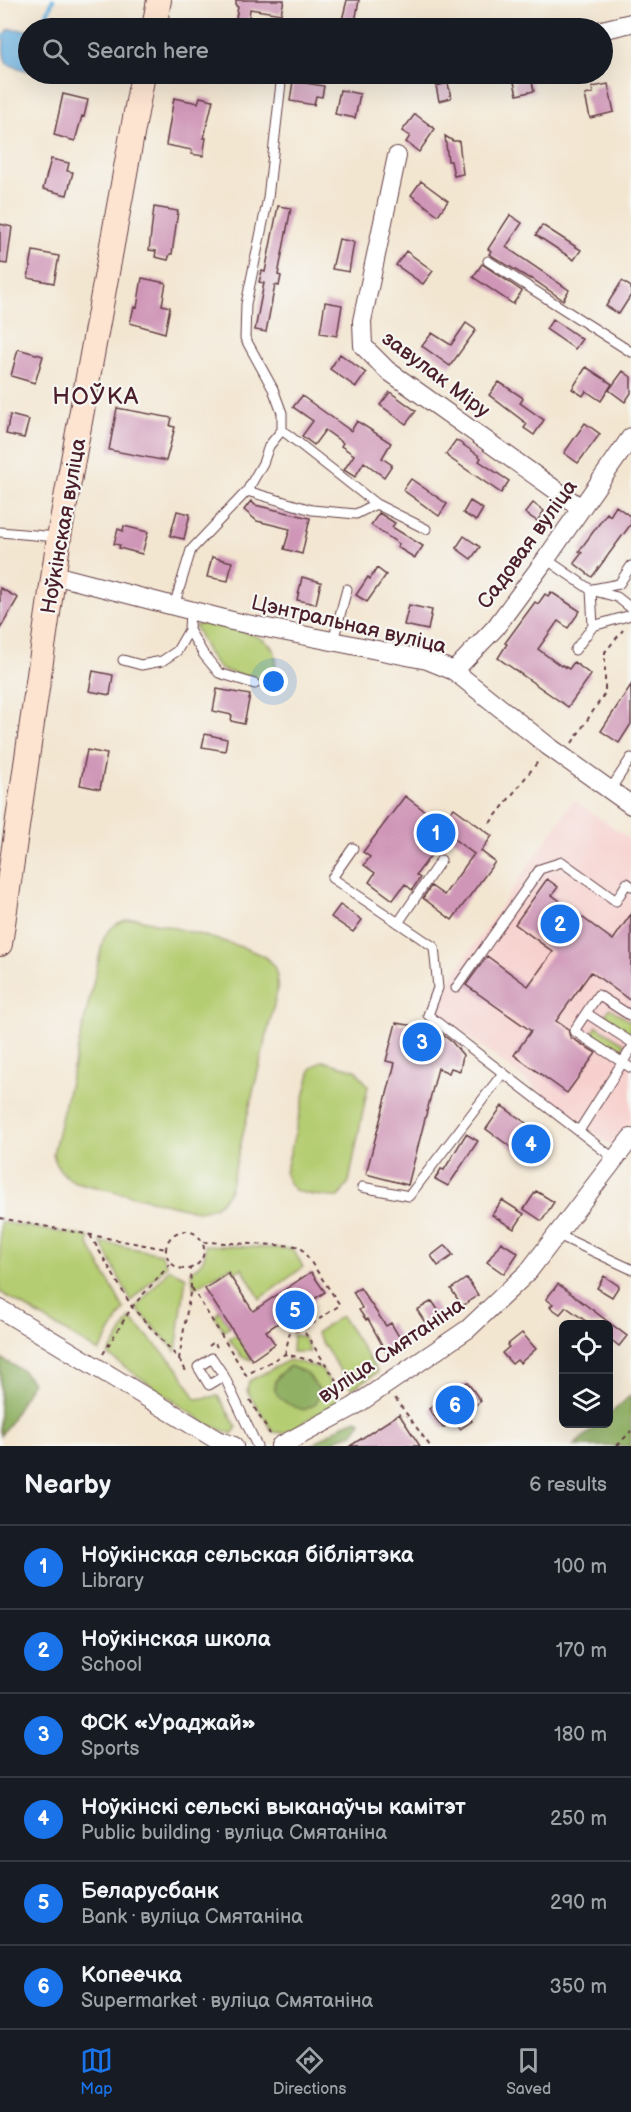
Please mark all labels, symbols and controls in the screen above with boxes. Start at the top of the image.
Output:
search box [18,18,613,84]
icon: search [39,35,72,68]
text: Search here [87,38,209,65]
street label: завулак Міру [377,326,495,423]
district label: НОЎКА [52,382,140,411]
street label: Ноўкінская вуліца [36,436,91,616]
street label: Садовая вуліца [472,474,583,614]
street label: Цэнтральная вуліца [249,590,449,659]
your location [259,667,288,696]
pin: 1 [416,810,456,856]
pin: 2 [540,902,580,946]
pin: 3 [402,1020,442,1064]
pin: 4 [512,1122,550,1166]
pin: 5 [276,1288,314,1332]
street label: вуліца Смятаніна [313,1292,470,1409]
map controls [559,1320,613,1428]
button: locate [559,1320,613,1374]
button: layers [559,1374,613,1428]
pin: 6 [436,1382,474,1428]
text: Nearby [24,1470,111,1501]
text: 6 results [529,1473,607,1497]
text: Ноўкінская сельская бібліятэка [81,1542,414,1569]
text: 1 [39,1555,48,1579]
text: 100 m [554,1555,607,1579]
text: Library [81,1569,144,1593]
text: Ноўкінская школа [81,1626,271,1653]
text: 2 [38,1639,49,1663]
text: 170 m [556,1639,607,1663]
text: School [81,1653,142,1677]
text: ФСК «Ураджай» [81,1710,256,1737]
text: 3 [38,1723,49,1747]
text: 180 m [554,1723,607,1747]
text: Sports [81,1737,139,1761]
text: Ноўкінскі сельскі выканаўчы камітэт [81,1794,466,1821]
text: 4 [38,1807,49,1831]
text: 250 m [550,1807,607,1831]
text: Public building · вуліца Смятаніна [81,1821,387,1845]
text: Беларусбанк [81,1878,219,1905]
text: 5 [38,1891,49,1915]
text: 290 m [550,1891,607,1915]
text: Bank · вуліца Смятаніна [81,1905,303,1929]
text: Копеечка [81,1962,182,1989]
text: 6 [37,1975,50,1999]
text: 350 m [550,1975,607,1999]
text: Supermarket · вуліца Смятаніна [81,1989,373,2013]
tab: Map [80,2044,113,2099]
tab: Directions [273,2044,346,2099]
tab: Saved [506,2044,551,2099]

